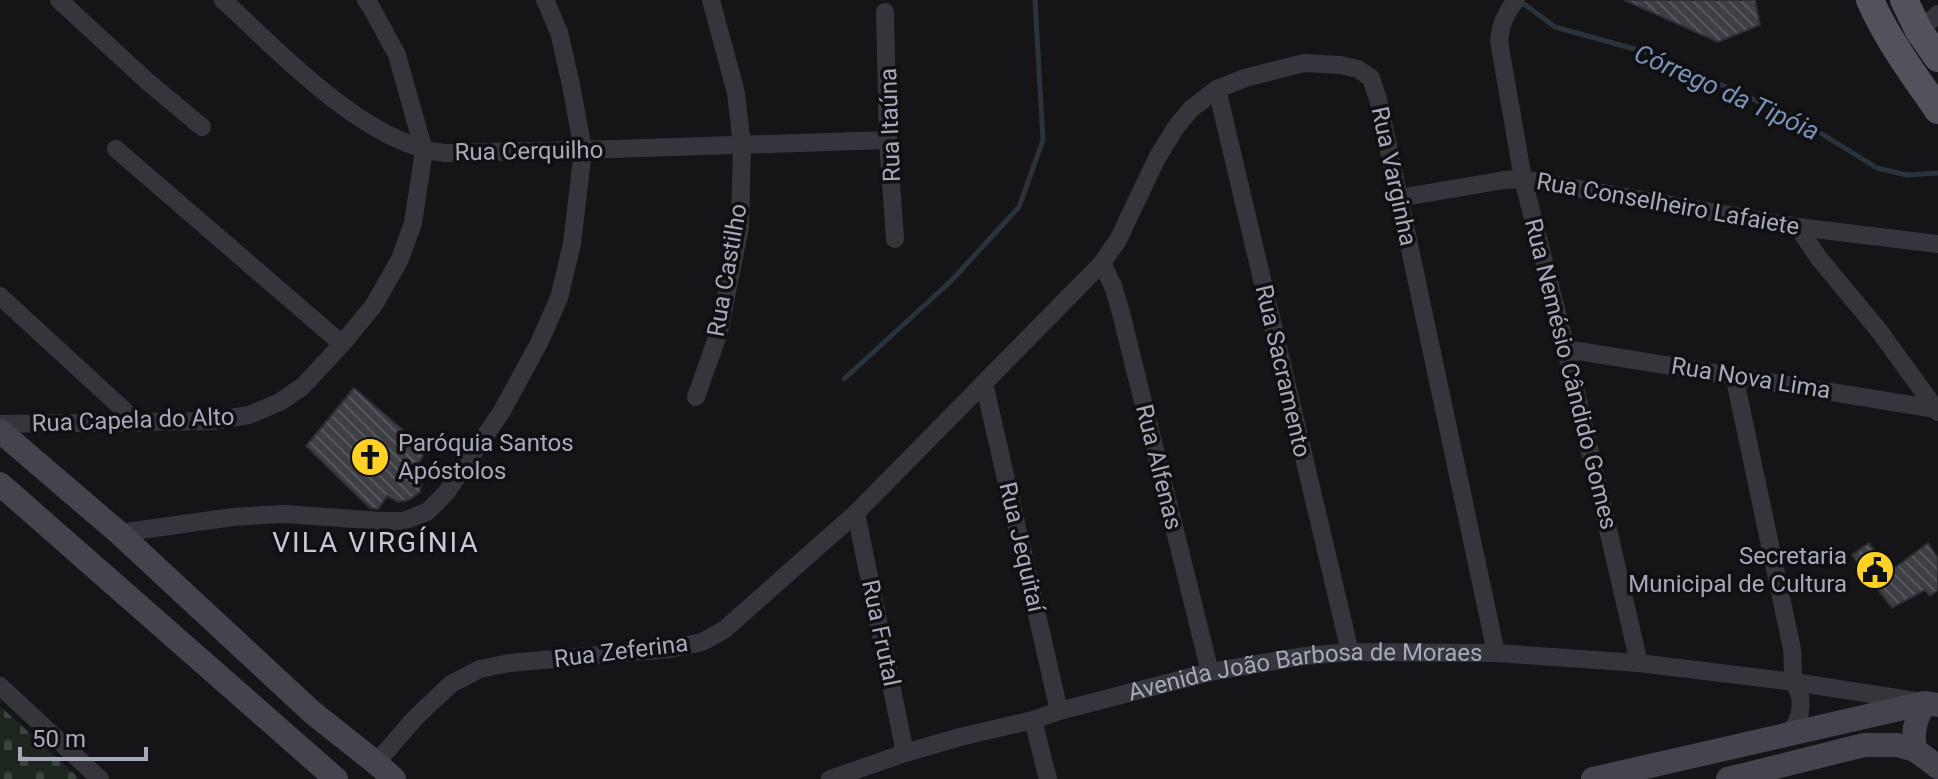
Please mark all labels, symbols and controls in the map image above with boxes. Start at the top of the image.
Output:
water label: Córrego da Tipóia [1630,38,1824,146]
street label: Rua Itaúna [874,68,906,182]
street label: Rua Varginha [1366,104,1422,248]
street label: Rua Cerquilho [454,136,604,166]
street label: Rua Conselheiro Lafaiete [1534,167,1802,241]
street label: Rua Castilho [702,201,752,339]
street label: Rua Nemésio Cândido Gomes [1519,216,1623,532]
street label: Rua Sacramento [1250,282,1316,460]
street label: Rua Nova Lima [1669,352,1833,404]
street label: Rua Capela do Alto [31,402,235,438]
street label: Rua Alfenas [1130,402,1188,532]
place label: Paróquia Santos Apóstolos [398,429,574,485]
church icon: Paróquia Santos Apóstolos [349,436,391,478]
street label: Rua Jequitaí [993,479,1051,616]
district label: VILA VIRGÍNIA [272,526,480,559]
place label: Secretaria Municipal de Cultura [1628,542,1847,598]
public building icon: Secretaria Municipal de Cultura [1854,549,1896,591]
street label: Rua Frutal [856,577,906,689]
street label: Rua Zeferina [552,629,690,673]
street label: Avenida João Barbosa de Moraes [1125,638,1483,707]
scale bar [20,711,146,761]
text: 50 m [32,725,86,753]

